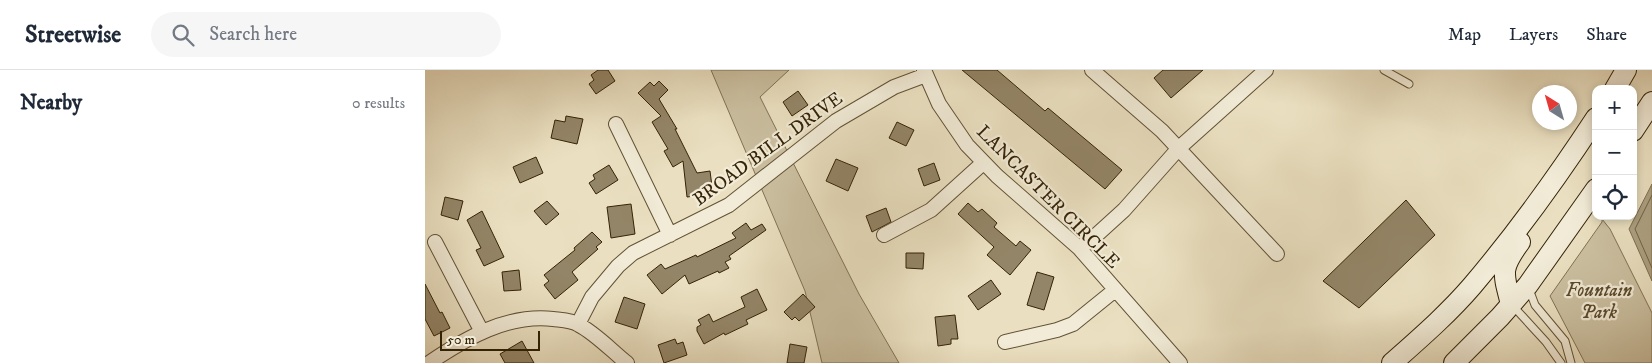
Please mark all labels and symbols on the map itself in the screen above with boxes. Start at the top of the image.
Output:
north arrow [1532,85,1577,130]
street label: BROAD BILL DRIVE [689,87,847,211]
street label: LANCASTER CIRCLE [971,120,1125,274]
park label: Fountain Park [1566,279,1633,324]
scale bar [440,328,540,351]

